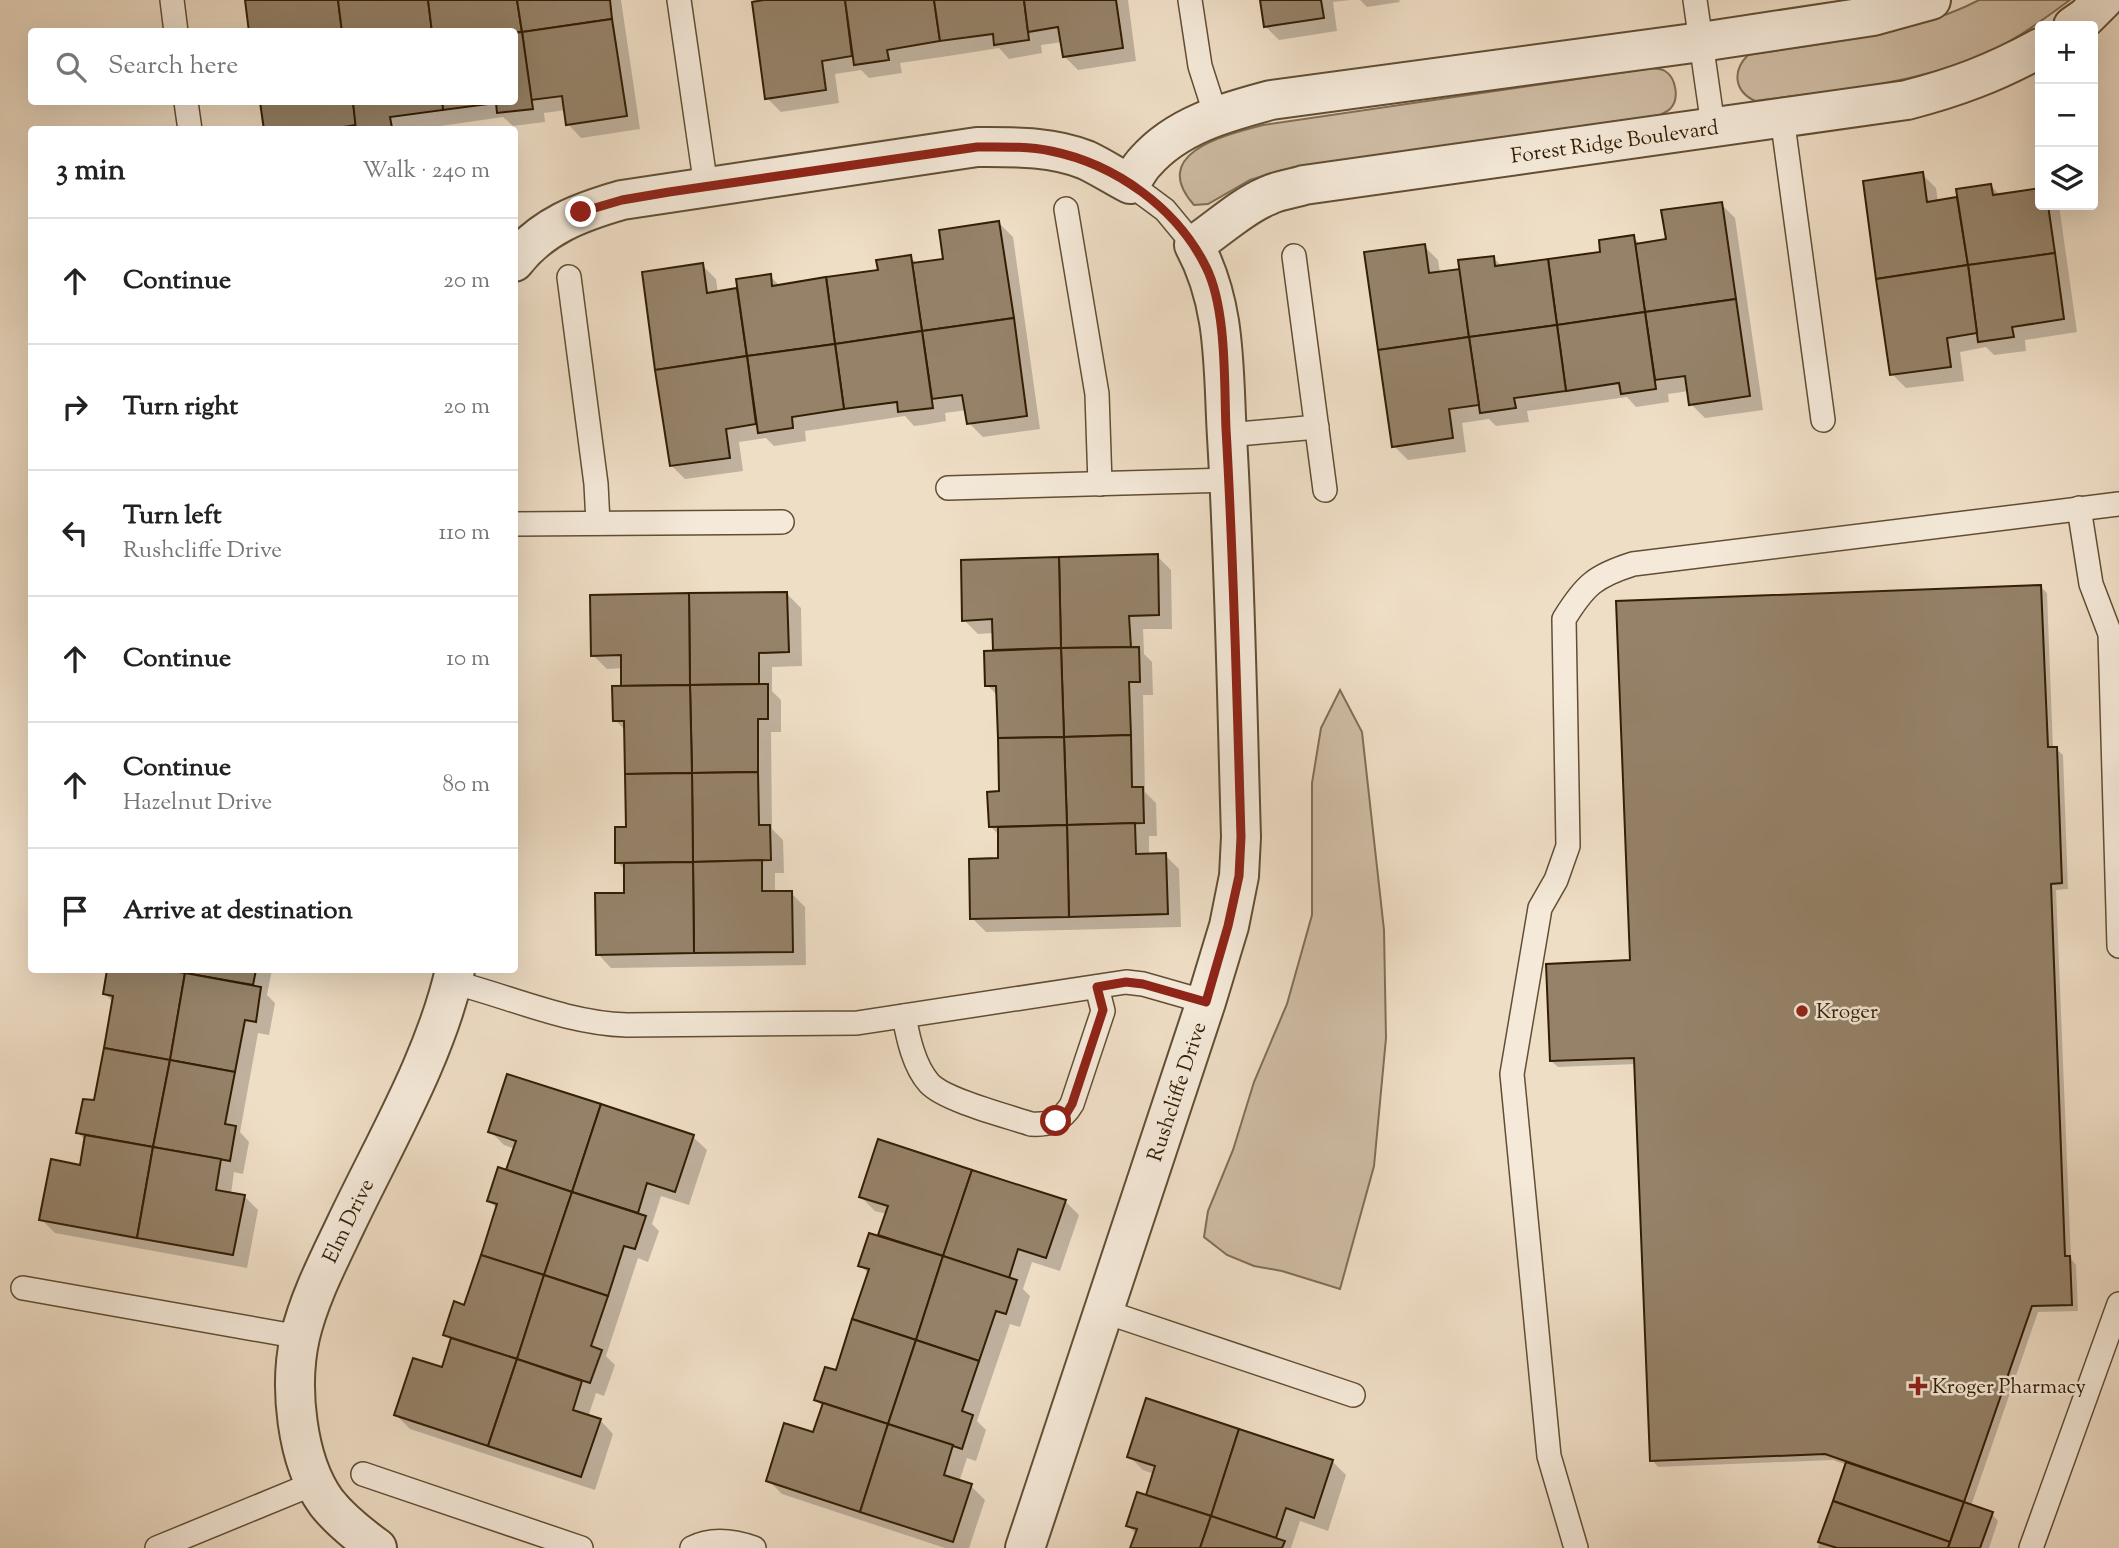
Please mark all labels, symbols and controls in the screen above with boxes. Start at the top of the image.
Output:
map controls [2035,21,2098,210]
button: + [2035,21,2098,84]
search box [28,28,518,105]
icon: search [52,48,90,86]
text: Search here [108,48,238,85]
button: − [2035,84,2098,147]
street label: Forest Ridge Boulevard [1509,114,1721,173]
button: layers [2035,147,2098,210]
text: 3 min [56,150,126,193]
text: Walk · 240 m [362,155,490,188]
route end [565,196,596,227]
icon: ahead [56,262,94,300]
text: Continue [123,263,231,300]
text: 20 m [443,265,490,298]
icon: right [56,388,94,426]
text: Turn right [123,389,238,426]
text: 20 m [443,391,490,424]
text: Turn left [123,498,222,535]
icon: left [56,514,94,552]
text: 110 m [439,517,490,550]
text: Rushcliffe Drive [123,535,282,568]
icon: ahead [56,640,94,678]
text: Continue [123,641,231,678]
text: 10 m [446,643,490,676]
text: Continue [123,750,231,787]
icon: ahead [56,766,94,804]
text: 80 m [442,769,490,802]
text: Hazelnut Drive [123,787,272,820]
icon: arrive [56,892,94,930]
text: Arrive at destination [123,893,353,930]
place label: Kroger [1816,998,1878,1028]
marker: Kroger [1794,1003,1810,1019]
street label: Rushcliffe Drive [1141,1018,1215,1166]
route start [1040,1105,1071,1136]
street label: Elm Drive [316,1174,383,1269]
place label: Kroger Pharmacy [1932,1373,2086,1403]
marker: Kroger Pharmacy [1910,1378,1926,1394]

